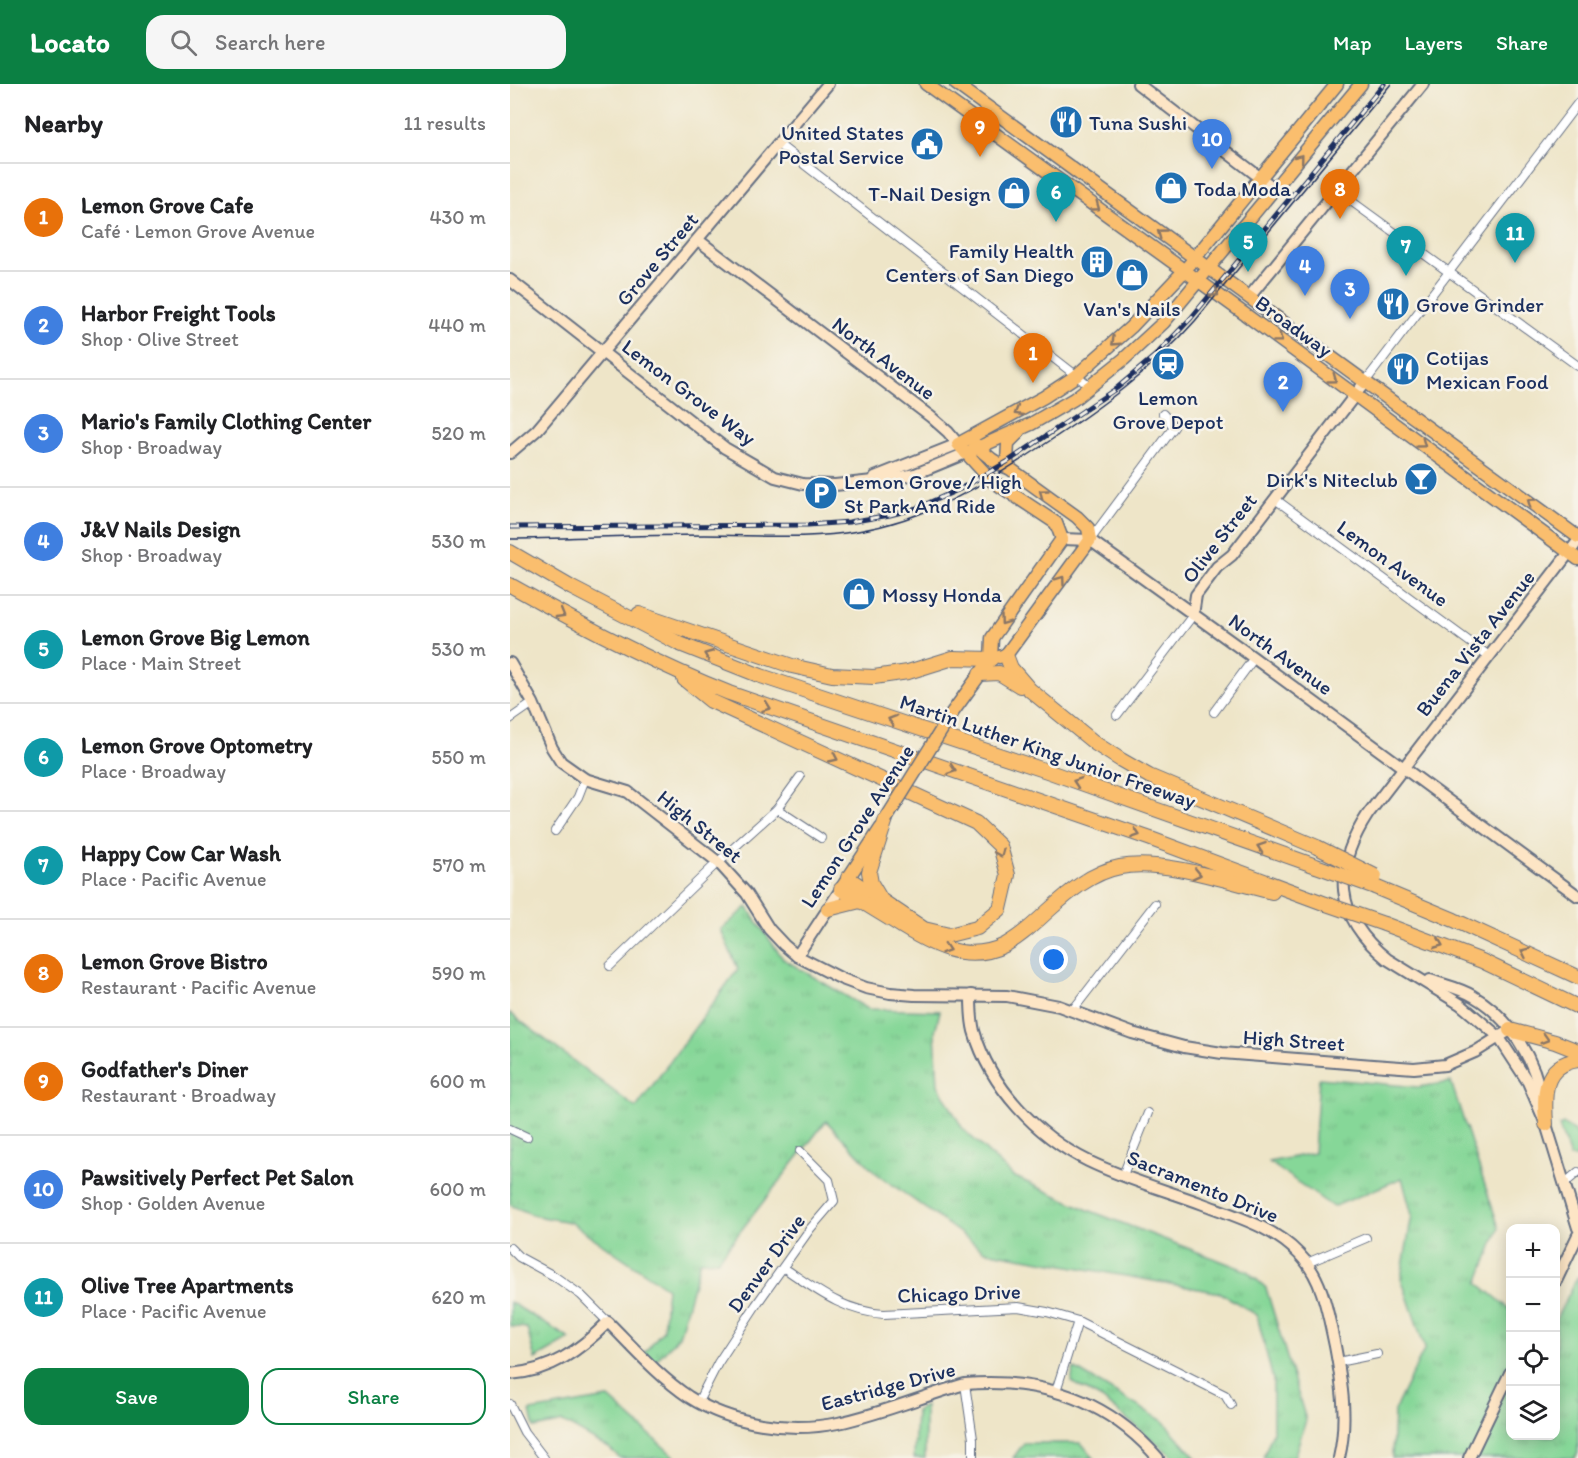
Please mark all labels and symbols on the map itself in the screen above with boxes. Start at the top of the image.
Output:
restaurant icon: Tuna Sushi [1048,104,1084,140]
pin: 9 [960,107,1000,157]
place label: Tuna Sushi [1089,110,1187,135]
place label: United States Postal Service [779,120,904,169]
pin: 10 [1192,120,1232,169]
public building icon: United States Postal Service [909,126,945,162]
one-way arrow [1293,154,1304,165]
shop icon: Toda Moda [1153,170,1189,206]
pin: 8 [1320,170,1360,219]
pin: 6 [1036,172,1076,222]
shop icon: T-Nail Design [996,175,1032,211]
place label: Toda Moda [1194,176,1291,201]
place label: T-Nail Design [868,181,991,206]
one-way arrow [1090,200,1101,211]
street label: Grove Street [611,207,703,311]
pin: 11 [1496,214,1534,263]
pin: 5 [1228,222,1268,272]
pin: 7 [1386,226,1426,276]
one-way arrow [1157,230,1168,241]
place label: Family Health Centers of San Diego [885,238,1074,287]
building icon: Family Health Centers of San Diego [1079,244,1115,280]
pin: 4 [1286,246,1324,296]
shop icon: Van's Nails [1114,257,1150,293]
pin: 3 [1330,270,1370,319]
one-way arrow [1209,286,1220,297]
restaurant icon: Grove Grinder [1375,286,1411,322]
street label: Broadway [1251,290,1338,362]
place label: Grove Grinder [1416,292,1544,317]
place label: Van's Nails [1083,296,1181,321]
street label: North Avenue [827,311,941,405]
one-way arrow [1272,332,1283,343]
street label: Lemon Grove Way [617,334,761,451]
pin: 1 [1014,334,1052,383]
one-way arrow [1111,335,1121,346]
place label: Cotijas Mexican Food [1426,345,1549,394]
station icon: Lemon Grove Depot [1150,346,1186,382]
restaurant icon: Cotijas Mexican Food [1385,351,1421,387]
pin: 2 [1264,362,1302,412]
one-way arrow [1327,372,1338,383]
place label: Lemon Grove Depot [1112,385,1224,434]
one-way arrow [1014,405,1024,416]
one-way arrow [1415,437,1426,448]
bar icon: Dirk's Niteclub [1403,461,1439,497]
place label: Dirk's Niteclub [1266,467,1398,492]
place label: Lemon Grove / High St Park And Ride [844,469,1022,518]
parking icon: Lemon Grove / High St Park And Ride [803,475,839,511]
street label: Olive Street [1176,488,1262,588]
one-way arrow [1038,489,1049,500]
one-way arrow [1526,498,1537,509]
street label: Lemon Avenue [1332,514,1454,612]
street label: Buena Vista Avenue [1410,565,1540,721]
one-way arrow [1054,575,1065,586]
shop icon: Mossy Honda [841,576,877,612]
place label: Mossy Honda [882,582,1002,607]
one-way arrow [555,606,565,618]
street label: North Avenue [1224,608,1338,700]
one-way arrow [1001,614,1012,625]
one-way arrow [704,650,715,662]
street label: Martin Luther King Junior Freeway [897,688,1199,814]
one-way arrow [761,699,772,712]
one-way arrow [887,715,898,727]
street label: Lemon Grove Avenue [795,740,919,912]
one-way arrow [828,750,839,762]
one-way arrow [946,762,956,775]
one-way arrow [1072,776,1083,789]
street label: High Street [652,784,748,868]
one-way arrow [1130,826,1141,839]
one-way arrow [1256,841,1267,854]
one-way arrow [993,846,1005,857]
one-way arrow [1192,867,1202,880]
one-way arrow [1432,937,1443,949]
one-way arrow [940,941,951,954]
your location [1039,945,1068,974]
one-way arrow [1520,948,1531,960]
street label: High Street [1242,1024,1346,1056]
one-way arrow [1539,1032,1549,1044]
street label: Sacramento Drive [1124,1144,1282,1228]
street label: Denver Drive [722,1209,810,1317]
street label: Chicago Drive [897,1278,1021,1308]
street label: Eastridge Drive [818,1356,958,1416]

